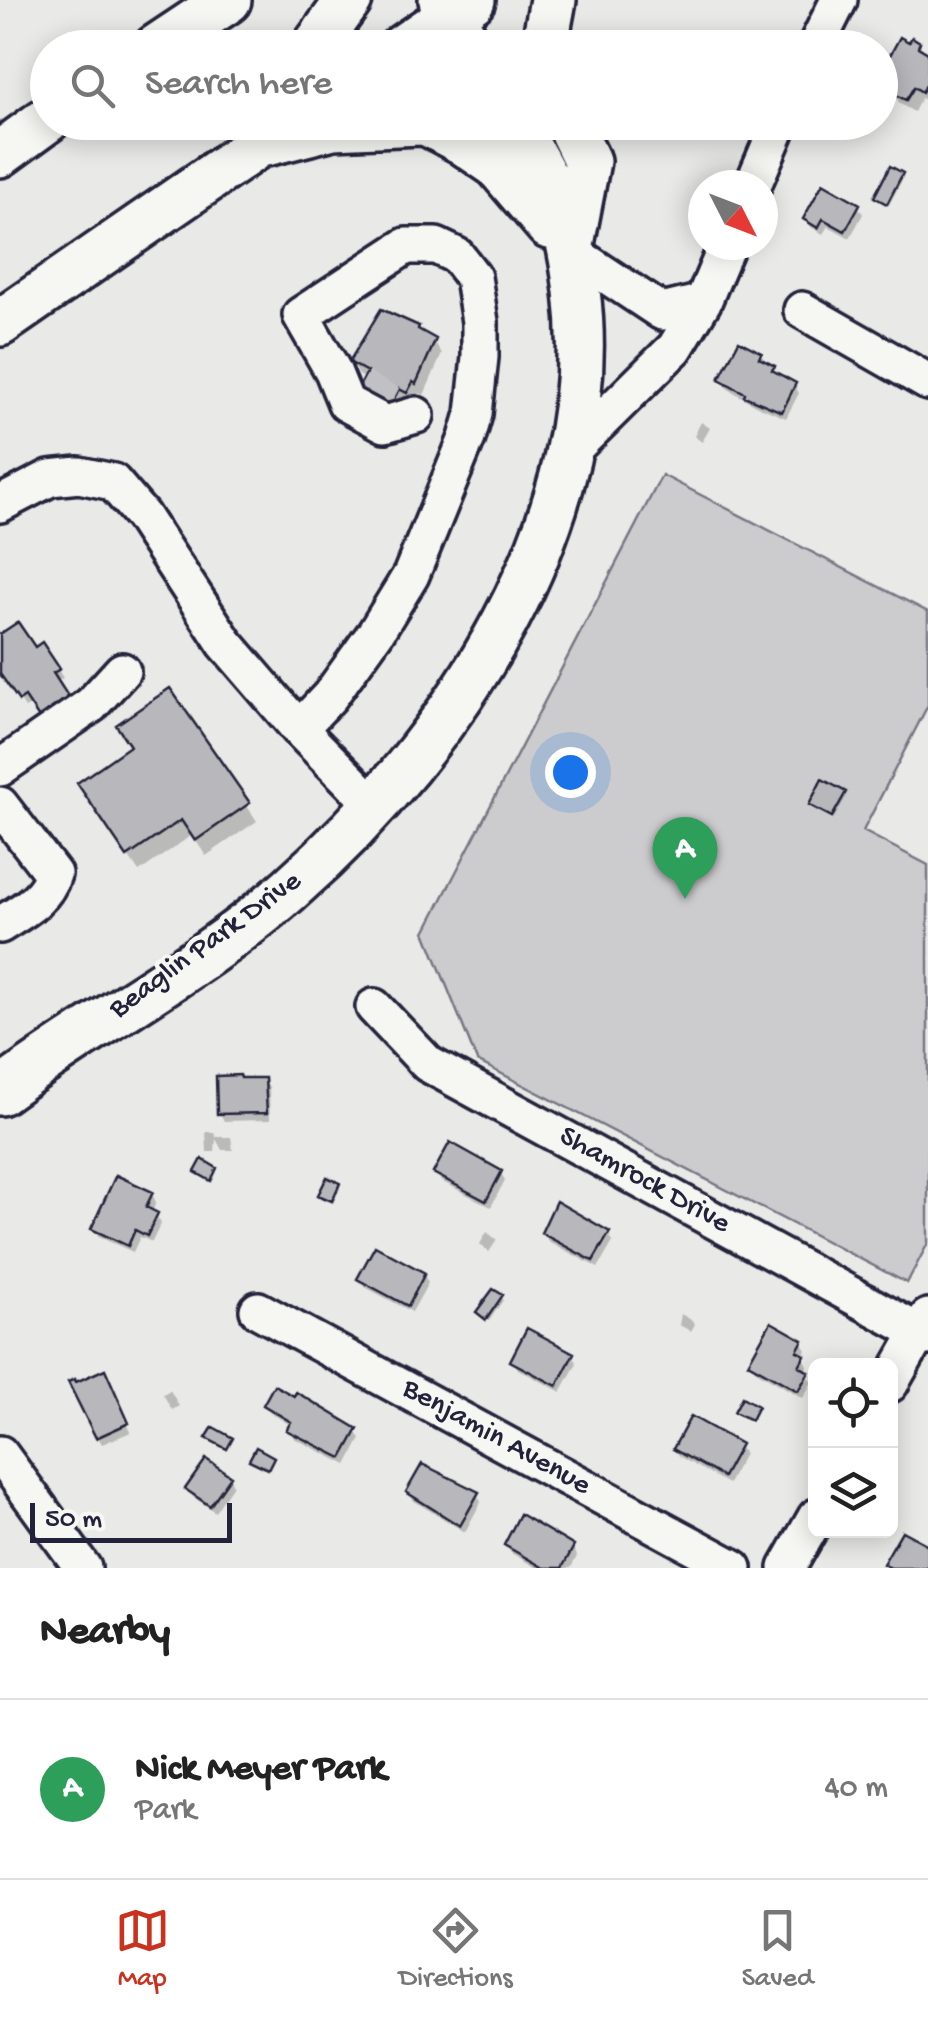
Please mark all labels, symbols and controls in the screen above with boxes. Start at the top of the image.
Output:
search box [30,30,898,140]
icon: search [65,58,120,113]
text: Search here [145,63,332,107]
north arrow [688,170,778,260]
your location [545,747,596,798]
pin: A [652,816,718,899]
street label: Beaglin Park Drive [102,864,309,1028]
street label: Shamrock Drive [552,1120,736,1243]
map controls [808,1358,898,1538]
button: locate [808,1358,898,1448]
street label: Benjamin Avenue [395,1371,597,1504]
button: layers [808,1448,898,1538]
scale bar [30,1498,232,1542]
text: 50 m [45,1504,102,1537]
text: Nearby [40,1609,170,1658]
text: Nick Meyer Park [135,1748,386,1792]
text: A [63,1770,82,1808]
text: 40 m [824,1770,888,1808]
text: Park [135,1792,196,1830]
tab: Map [115,1903,170,1996]
tab: Directions [399,1903,513,1996]
tab: Saved [742,1903,813,1996]

